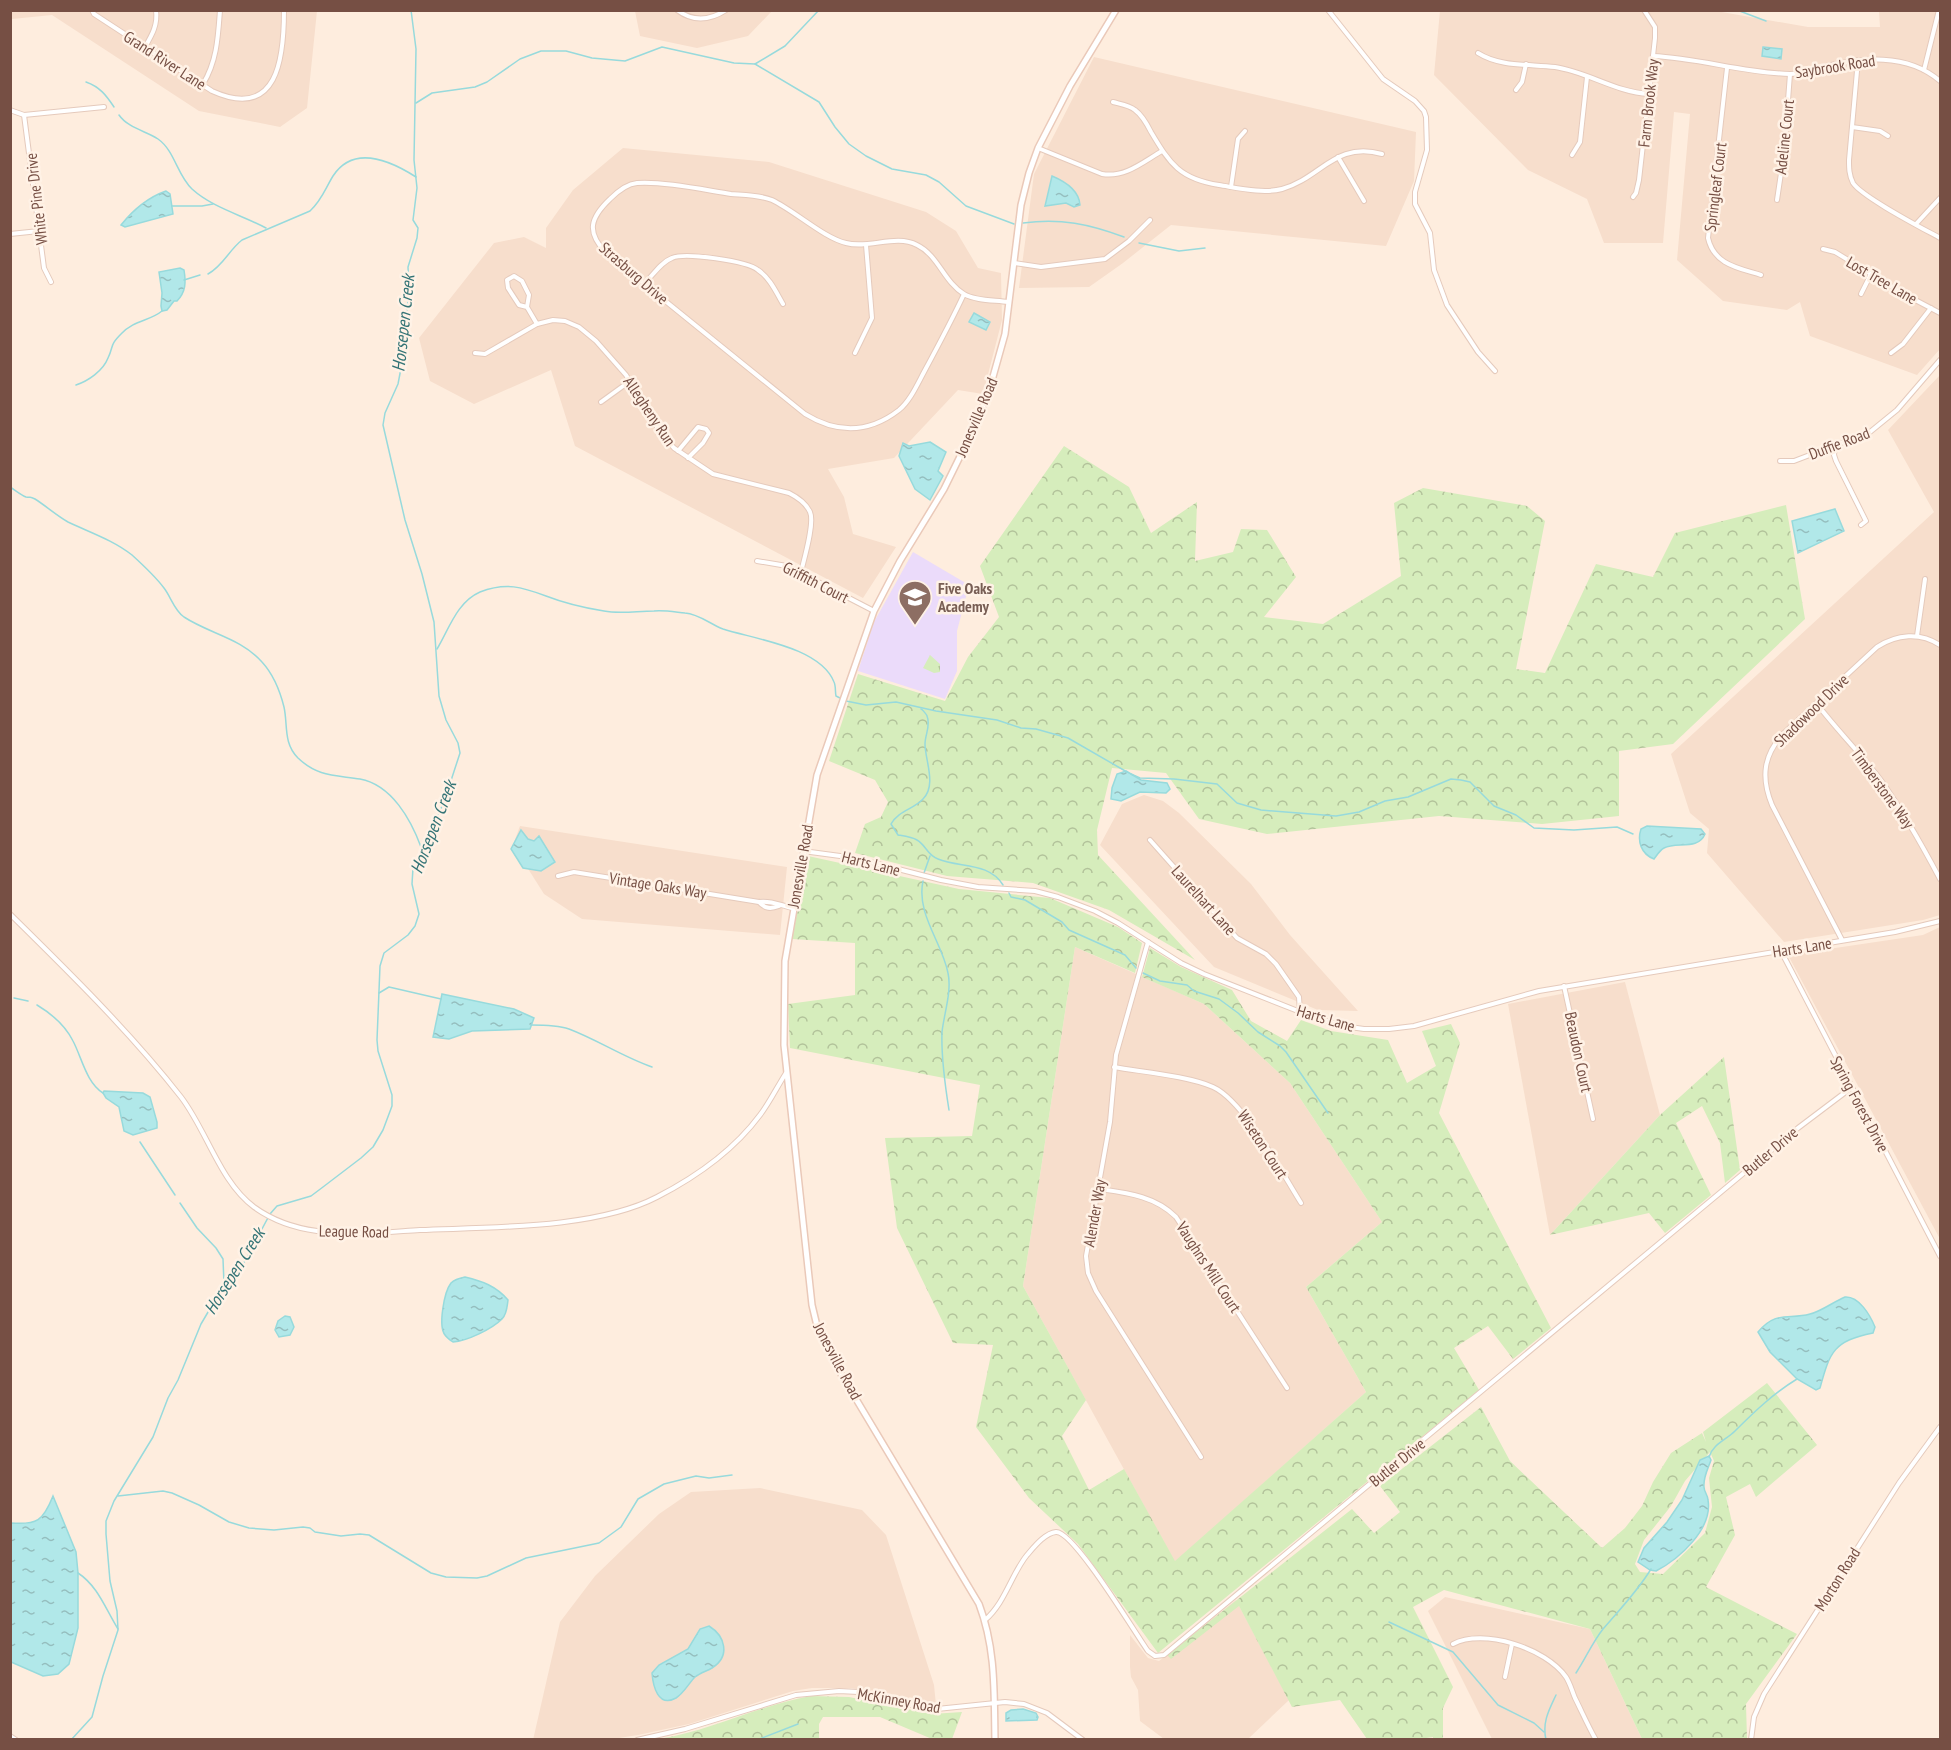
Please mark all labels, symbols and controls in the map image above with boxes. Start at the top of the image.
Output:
street label: Grand River Lane [120,26,210,94]
street label: Saybrook Road [1793,50,1877,82]
street label: Farm Brook Way [1633,58,1663,148]
street label: Adeline Court [1770,98,1798,175]
street label: Springleaf Court [1700,141,1730,233]
street label: White Pine Drive [20,152,52,246]
street label: Strasburg Drive [595,238,673,308]
street label: Lost Tree Lane [1843,252,1921,308]
water label: Horsepen Creek [386,271,420,373]
street label: Allegheny Run [619,372,681,450]
street label: Jonesville Road [950,374,1002,461]
street label: Duffie Road [1806,422,1872,464]
street label: Griffith Court [780,557,853,607]
place label: Five Oaks Academy [937,578,993,616]
school or university icon: Five Oaks Academy [897,579,933,626]
street label: Shadowood Drive [1769,669,1853,751]
street label: Timberstone Way [1847,744,1919,832]
water label: Horsepen Creek [405,775,462,877]
street label: Jonesville Road [783,823,817,910]
street label: Harts Lane [840,846,902,880]
street label: Laurelhart Lane [1167,861,1241,939]
street label: Vintage Oaks Way [607,867,708,903]
street label: Harts Lane [1771,932,1833,962]
street label: Harts Lane [1295,1000,1357,1036]
street label: Beaudon Court [1561,1010,1597,1095]
street label: Spring Forest Drive [1826,1053,1894,1155]
street label: Wiseton Court [1233,1106,1293,1183]
street label: Butler Drive [1738,1122,1802,1180]
street label: Alender Way [1078,1177,1110,1249]
street label: Vaughns Mill Court [1172,1217,1246,1317]
street label: League Road [319,1220,389,1242]
water label: Horsepen Creek [198,1222,271,1318]
street label: Jonesville Road [809,1318,867,1403]
street label: Butler Drive [1365,1433,1429,1491]
street label: Morton Road [1810,1544,1864,1614]
street label: McKinney Road [856,1683,942,1717]

